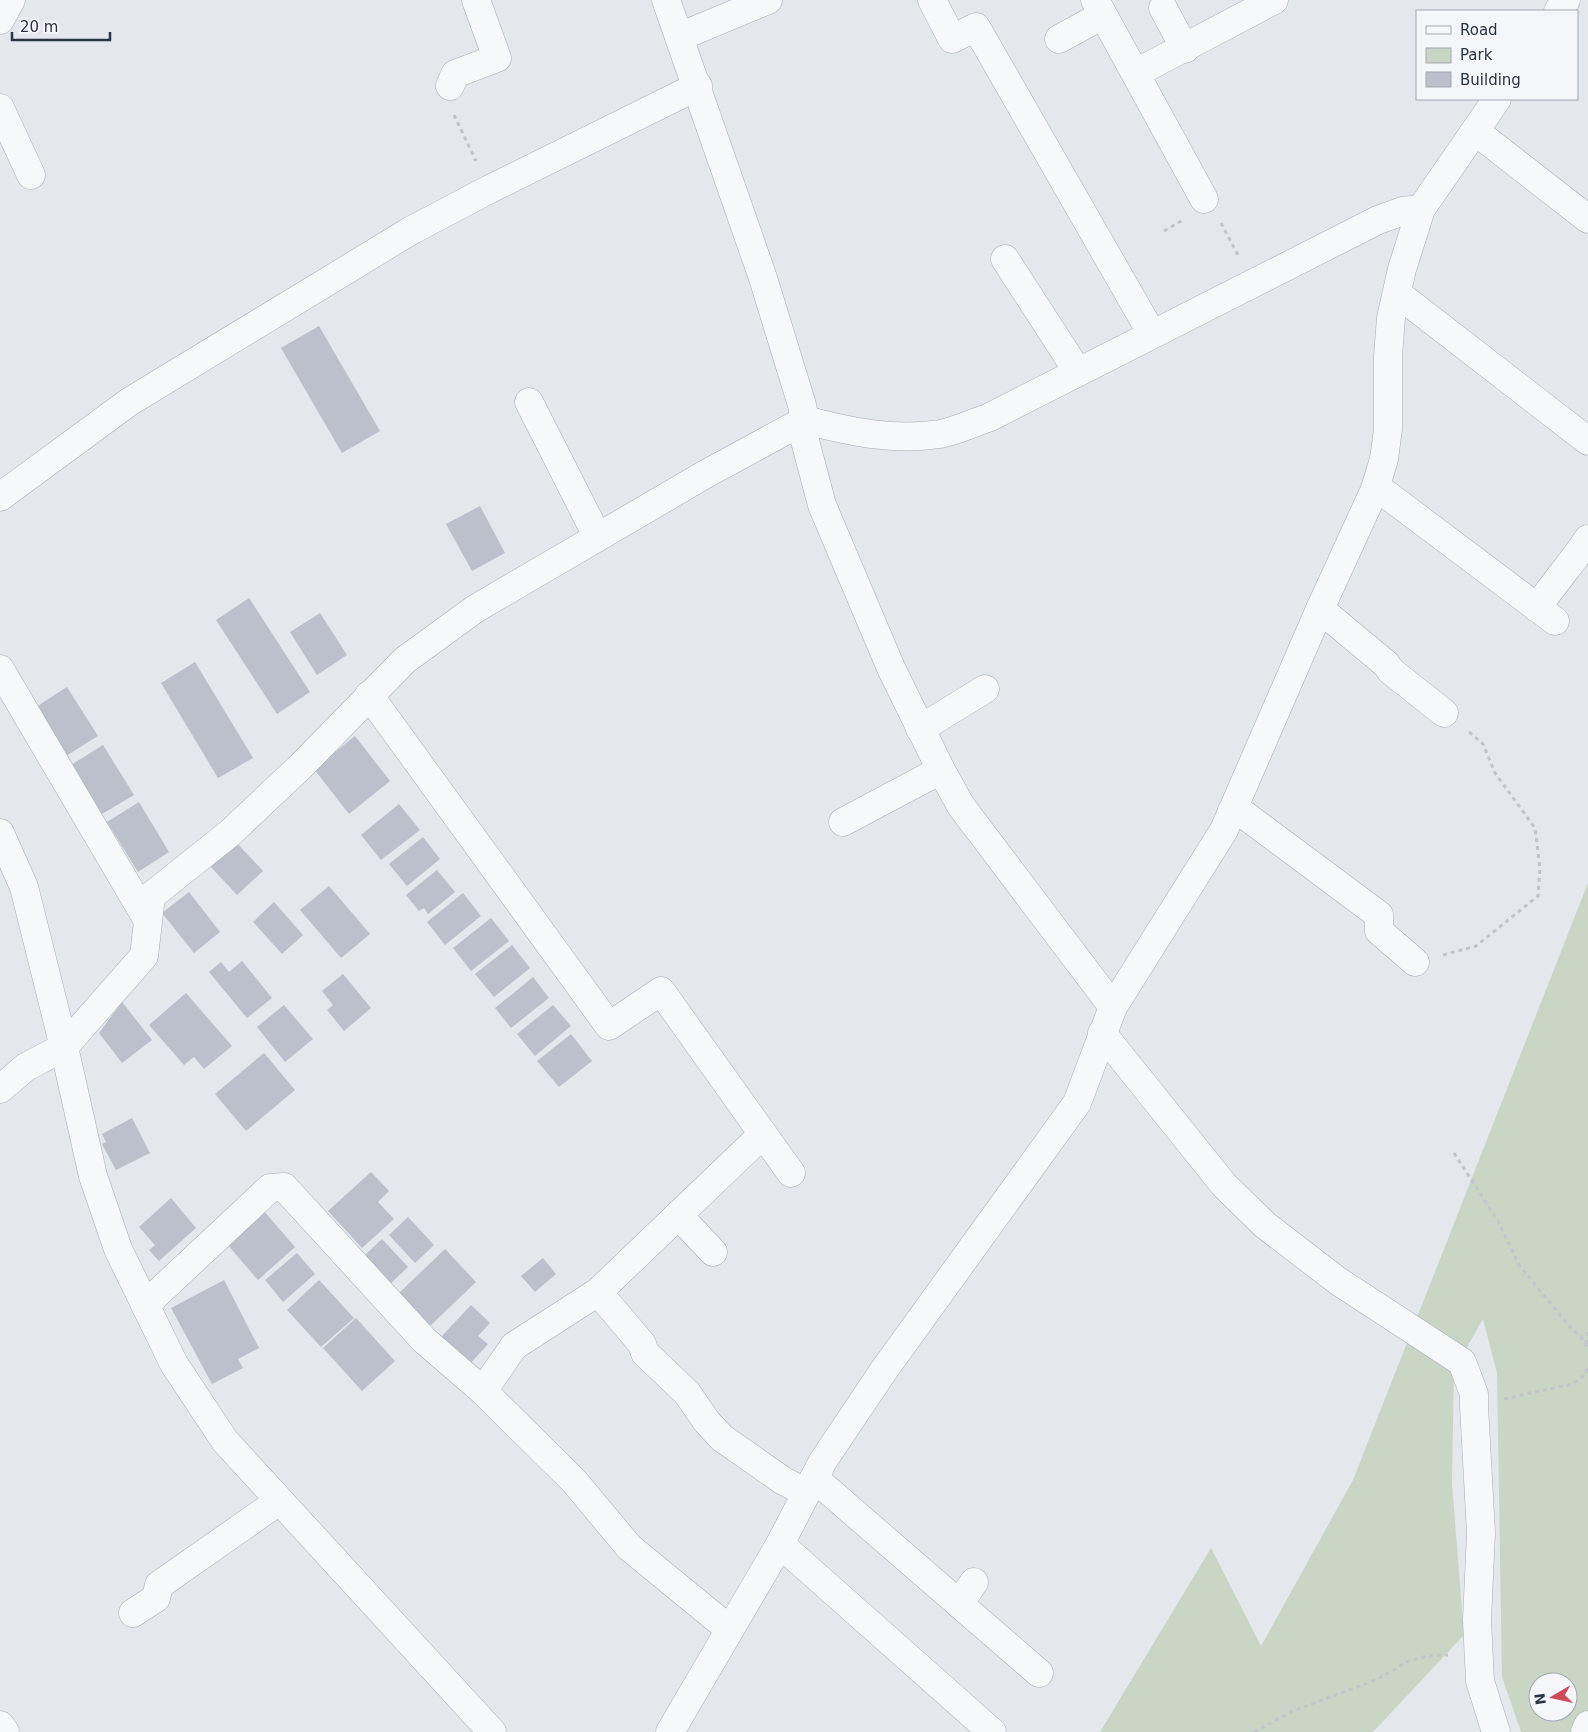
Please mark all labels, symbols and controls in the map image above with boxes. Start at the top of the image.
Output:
scale bar [12,10,110,42]
legend [1416,10,1578,100]
text: 20 m [20,18,58,36]
text: Road [1460,21,1498,39]
text: Park [1460,46,1493,64]
text: Building [1460,71,1521,89]
north arrow [1528,1672,1578,1722]
text: N [1531,1692,1549,1706]

